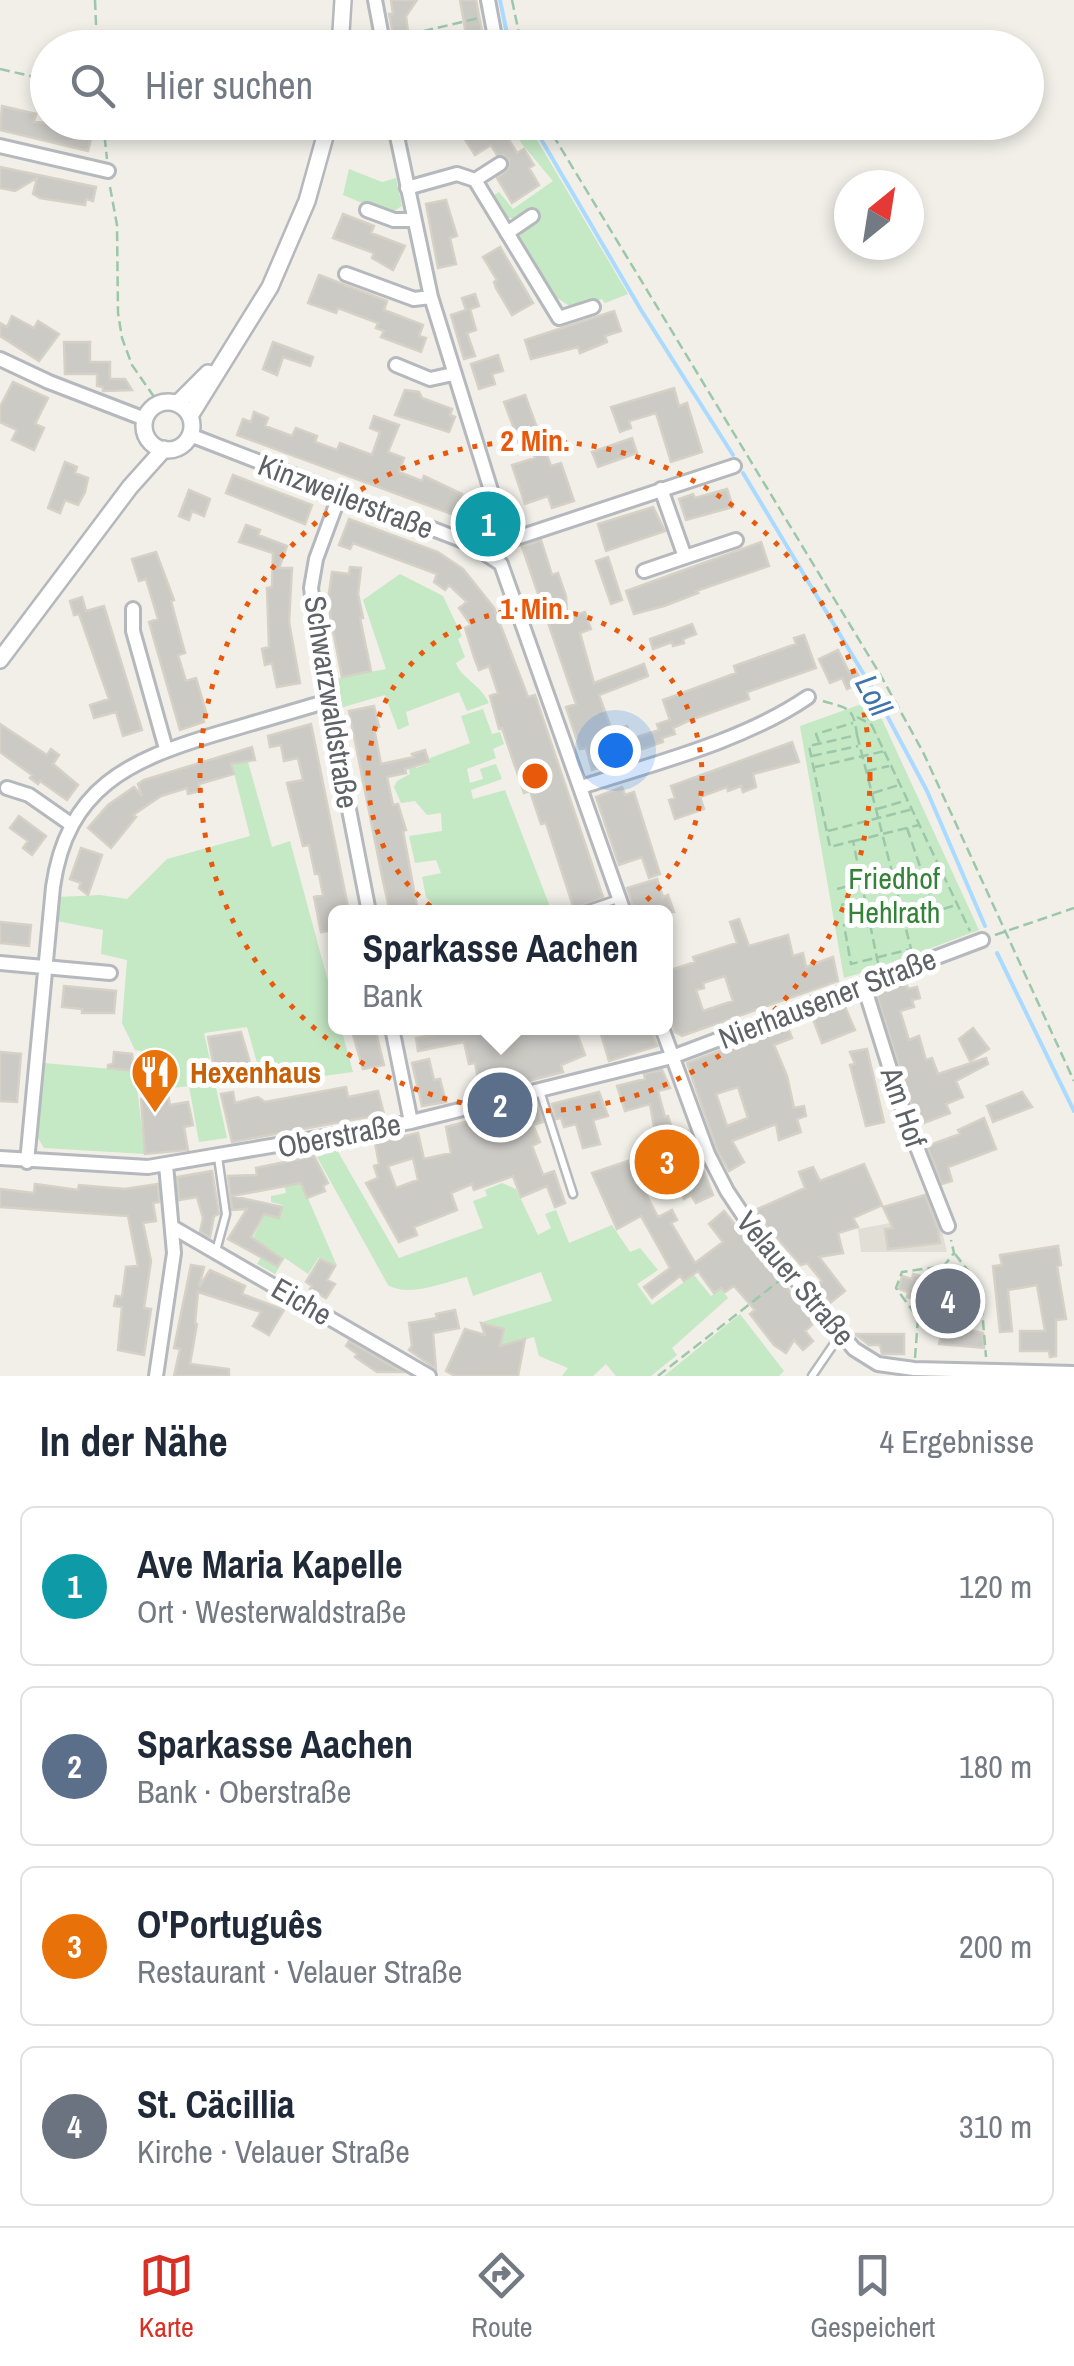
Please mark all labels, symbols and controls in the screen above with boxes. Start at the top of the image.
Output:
search box [30,30,1044,140]
icon: search [65,58,120,113]
text: Hier suchen [145,60,313,111]
north arrow [834,170,924,260]
text: 2 Min. [500,420,570,460]
street label: Kinzweilerstraße [253,444,439,548]
pin: 1 [456,486,520,562]
text: 1 Min. [500,588,570,628]
street label: Schwarzwaldstraße [295,593,369,811]
water label: Loll [845,667,903,724]
your location [590,725,641,776]
centre of rings [517,758,553,794]
park label: Friedhof Hehlrath [848,858,940,932]
popup [328,905,673,1035]
text: Sparkasse Aachen [363,923,639,974]
street label: Nierhausener Straße [713,938,941,1058]
text: Bank [363,974,422,1017]
restaurant icon: Hexenhaus [129,1046,181,1114]
place label: Hexenhaus [190,1052,321,1092]
street label: Am Hof [871,1061,936,1152]
pin: 2 [468,1068,532,1142]
street label: Oberstraße [274,1103,404,1167]
pin: 3 [634,1124,700,1200]
street label: Velauer Straße [728,1202,864,1354]
pin: 4 [916,1264,980,1338]
street label: Eiche [265,1268,339,1334]
text: In der Nähe [40,1413,228,1469]
text: 4 Ergebnisse [879,1420,1034,1463]
text: Ave Maria Kapelle [137,1539,403,1590]
text: 1 [67,1565,82,1608]
text: 120 m [959,1565,1032,1608]
text: Ort · Westerwaldstraße [137,1590,406,1633]
text: Sparkasse Aachen [137,1719,413,1770]
text: 2 [67,1745,82,1788]
text: 180 m [959,1745,1032,1788]
text: Bank · Oberstraße [137,1770,351,1813]
text: O'Português [137,1899,323,1950]
text: 3 [67,1925,82,1968]
text: 200 m [959,1925,1032,1968]
text: Restaurant · Velauer Straße [137,1950,462,1993]
text: St. Cäcillia [137,2079,295,2130]
text: 4 [67,2105,82,2148]
text: 310 m [959,2105,1032,2148]
text: Kirche · Velauer Straße [137,2130,410,2173]
tab: Karte [139,2248,194,2346]
tab: Route [471,2248,533,2346]
tab: Gespeichert [810,2248,935,2346]

